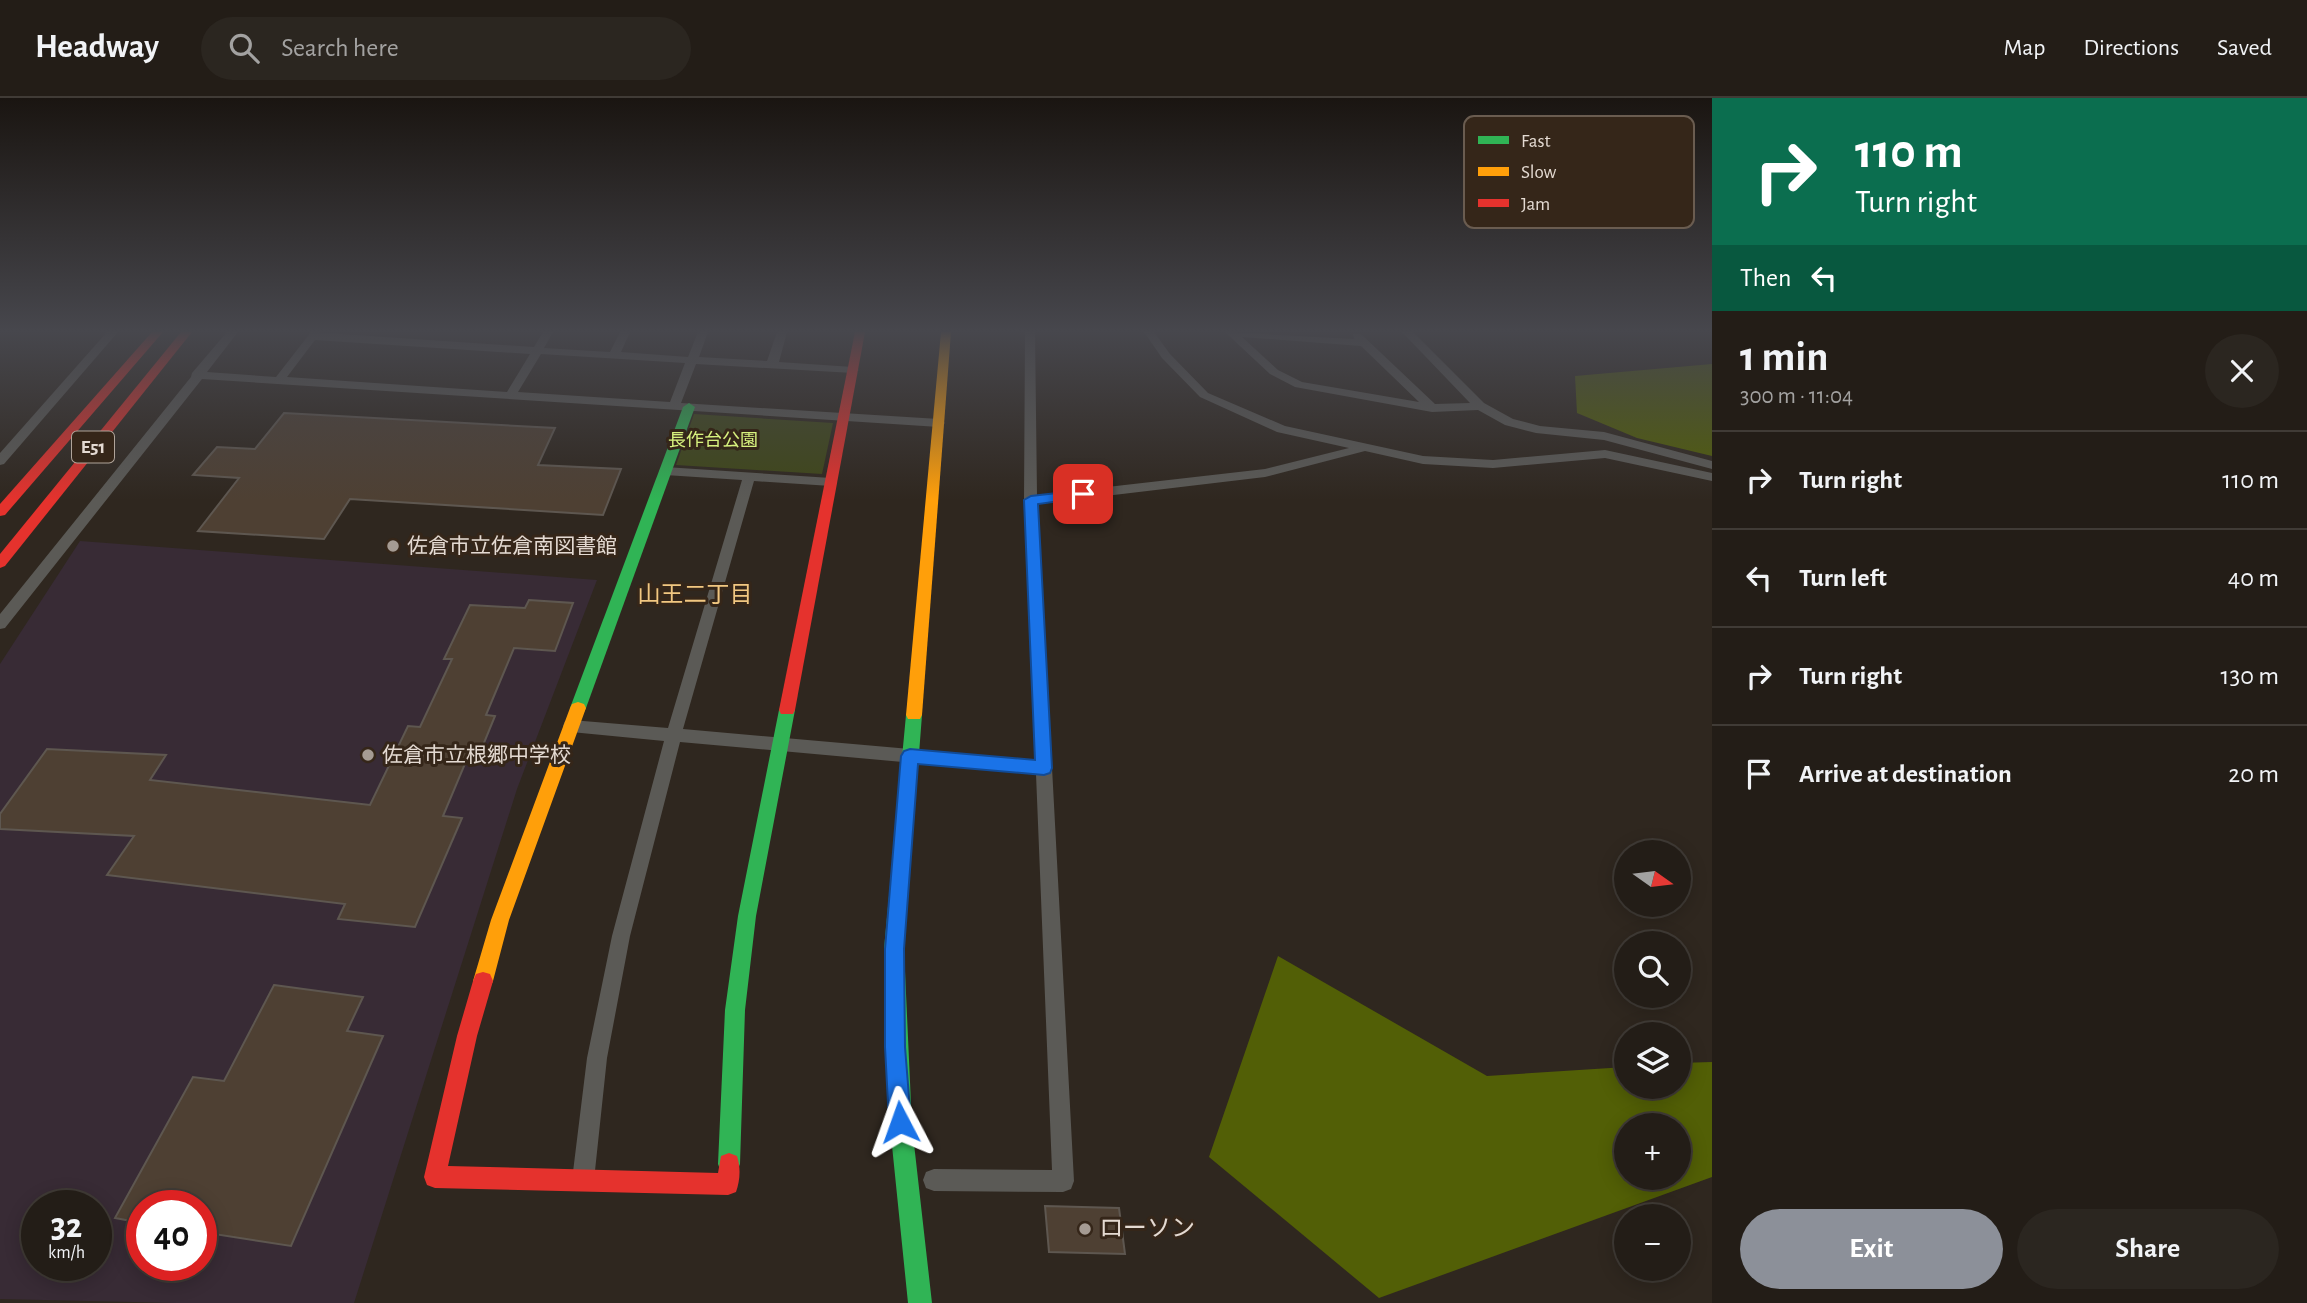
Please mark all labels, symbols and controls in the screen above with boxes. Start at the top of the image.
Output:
search box [201,17,691,80]
icon: search [225,29,263,67]
text: Headway [35,31,159,64]
text: Search here [281,35,399,61]
text: Map [2003,36,2045,60]
text: Directions [2083,36,2179,60]
text: Saved [2217,36,2272,60]
legend [1464,116,1694,228]
icon: right [1740,126,1831,217]
text: 110 m [1855,128,1963,177]
text: Fast [1521,132,1551,151]
text: Slow [1521,163,1557,182]
text: Turn right [1855,186,1977,218]
text: Jam [1521,195,1550,214]
icon: left [1805,259,1843,297]
text: Then [1740,265,1791,291]
button: close [2205,334,2279,408]
text: 1 min [1740,336,1829,378]
text: 300 m · 11:04 [1740,385,1853,408]
park label: 長作台公園 [668,430,758,450]
road number: E51 [72,432,114,462]
icon: right [1740,461,1778,499]
pin [1053,464,1113,524]
text: Turn right [1799,467,1902,493]
text: 110 m [2222,467,2279,493]
icon: arrive [1064,475,1102,513]
place label: 佐倉市立佐倉南図書館 [407,535,617,557]
marker: 佐倉市立佐倉南図書館 [385,538,401,554]
icon: left [1740,559,1778,597]
text: Turn left [1799,565,1887,591]
text: 40 m [2228,565,2279,591]
district label: 山王二丁目 [638,583,753,607]
icon: right [1740,657,1778,695]
text: Turn right [1799,663,1902,689]
text: 130 m [2221,663,2279,689]
place label: 佐倉市立根郷中学校 [382,744,571,766]
marker: 佐倉市立根郷中学校 [360,747,376,763]
icon: arrive [1740,755,1778,793]
text: Arrive at destination [1799,761,2012,787]
text: 20 m [2228,761,2279,787]
north arrow [1614,840,1690,917]
map controls [1614,840,1691,1281]
button: search [1614,931,1691,1008]
button: layers [1614,1022,1691,1099]
position arrow [863,1085,937,1159]
button: + [1614,1113,1691,1190]
speed limit sign: 40 [126,1190,217,1281]
button: − [1614,1204,1691,1281]
text: 32 [51,1209,82,1244]
button: Exit [1740,1209,2003,1289]
button: Share [2017,1209,2279,1289]
place label: ローソン [1099,1217,1195,1241]
marker: ローソン [1077,1221,1093,1237]
text: km/h [48,1244,85,1262]

